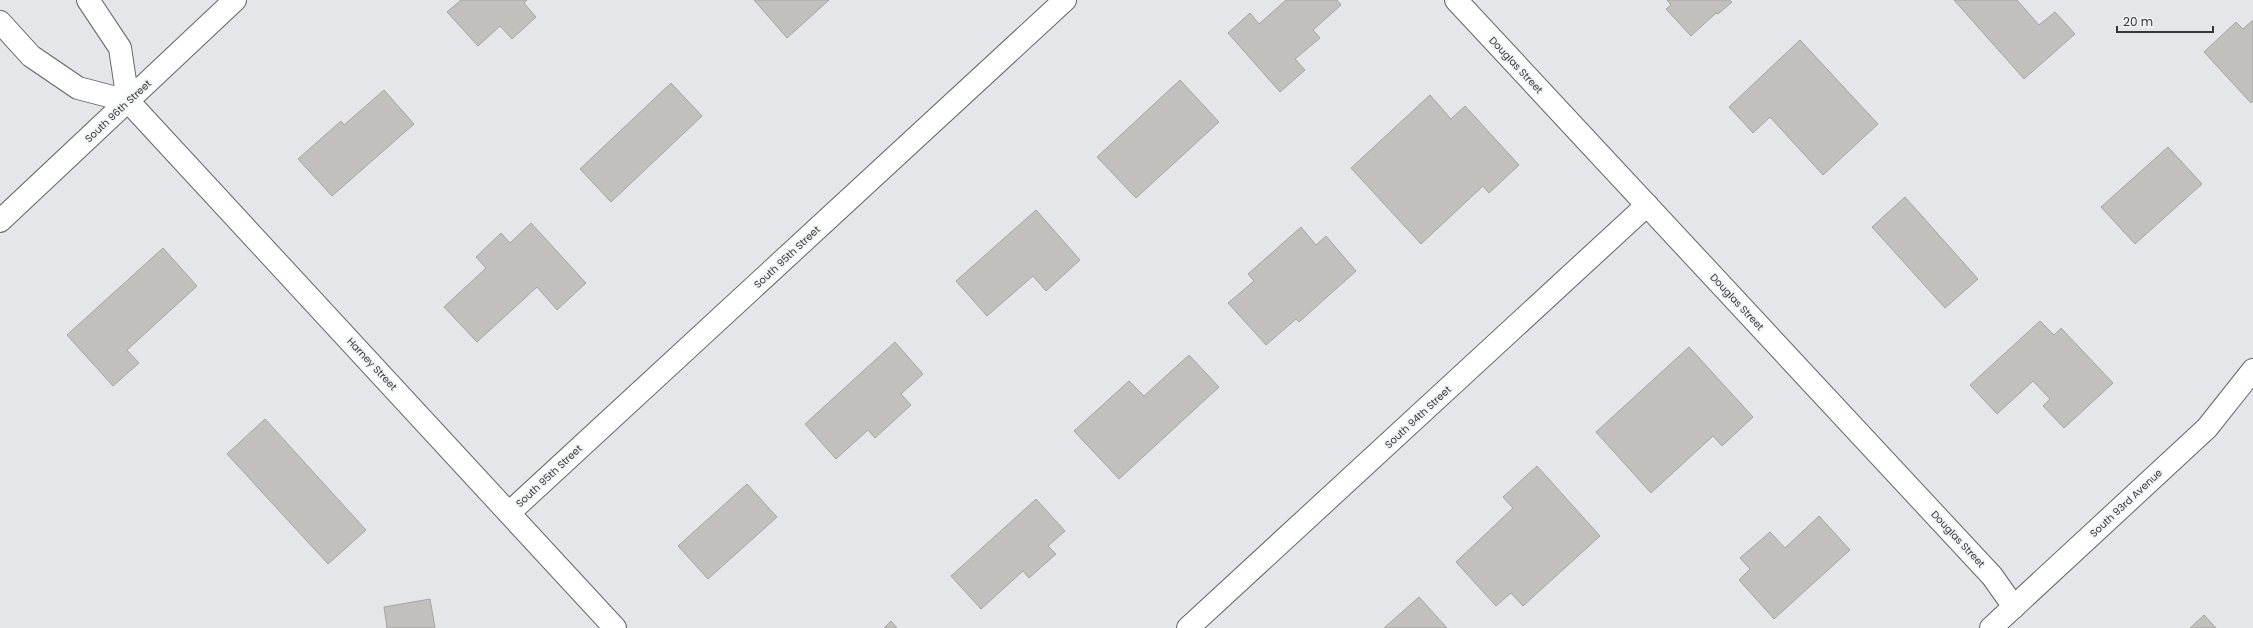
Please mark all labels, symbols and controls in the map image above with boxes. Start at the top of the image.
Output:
scale bar [2117,8,2213,34]
text: 20 m [2123,13,2153,30]
street label: Douglas Street [1486,33,1547,97]
street label: South 96th Street [81,76,155,146]
street label: South 95th Street [750,222,824,292]
street label: Douglas Street [1707,270,1768,334]
street label: Harney Street [343,334,401,394]
street label: South 94th Street [1381,382,1455,452]
street label: South 95th Street [512,441,586,511]
street label: South 93rd Avenue [2086,465,2166,541]
street label: Douglas Street [1928,507,1989,571]

